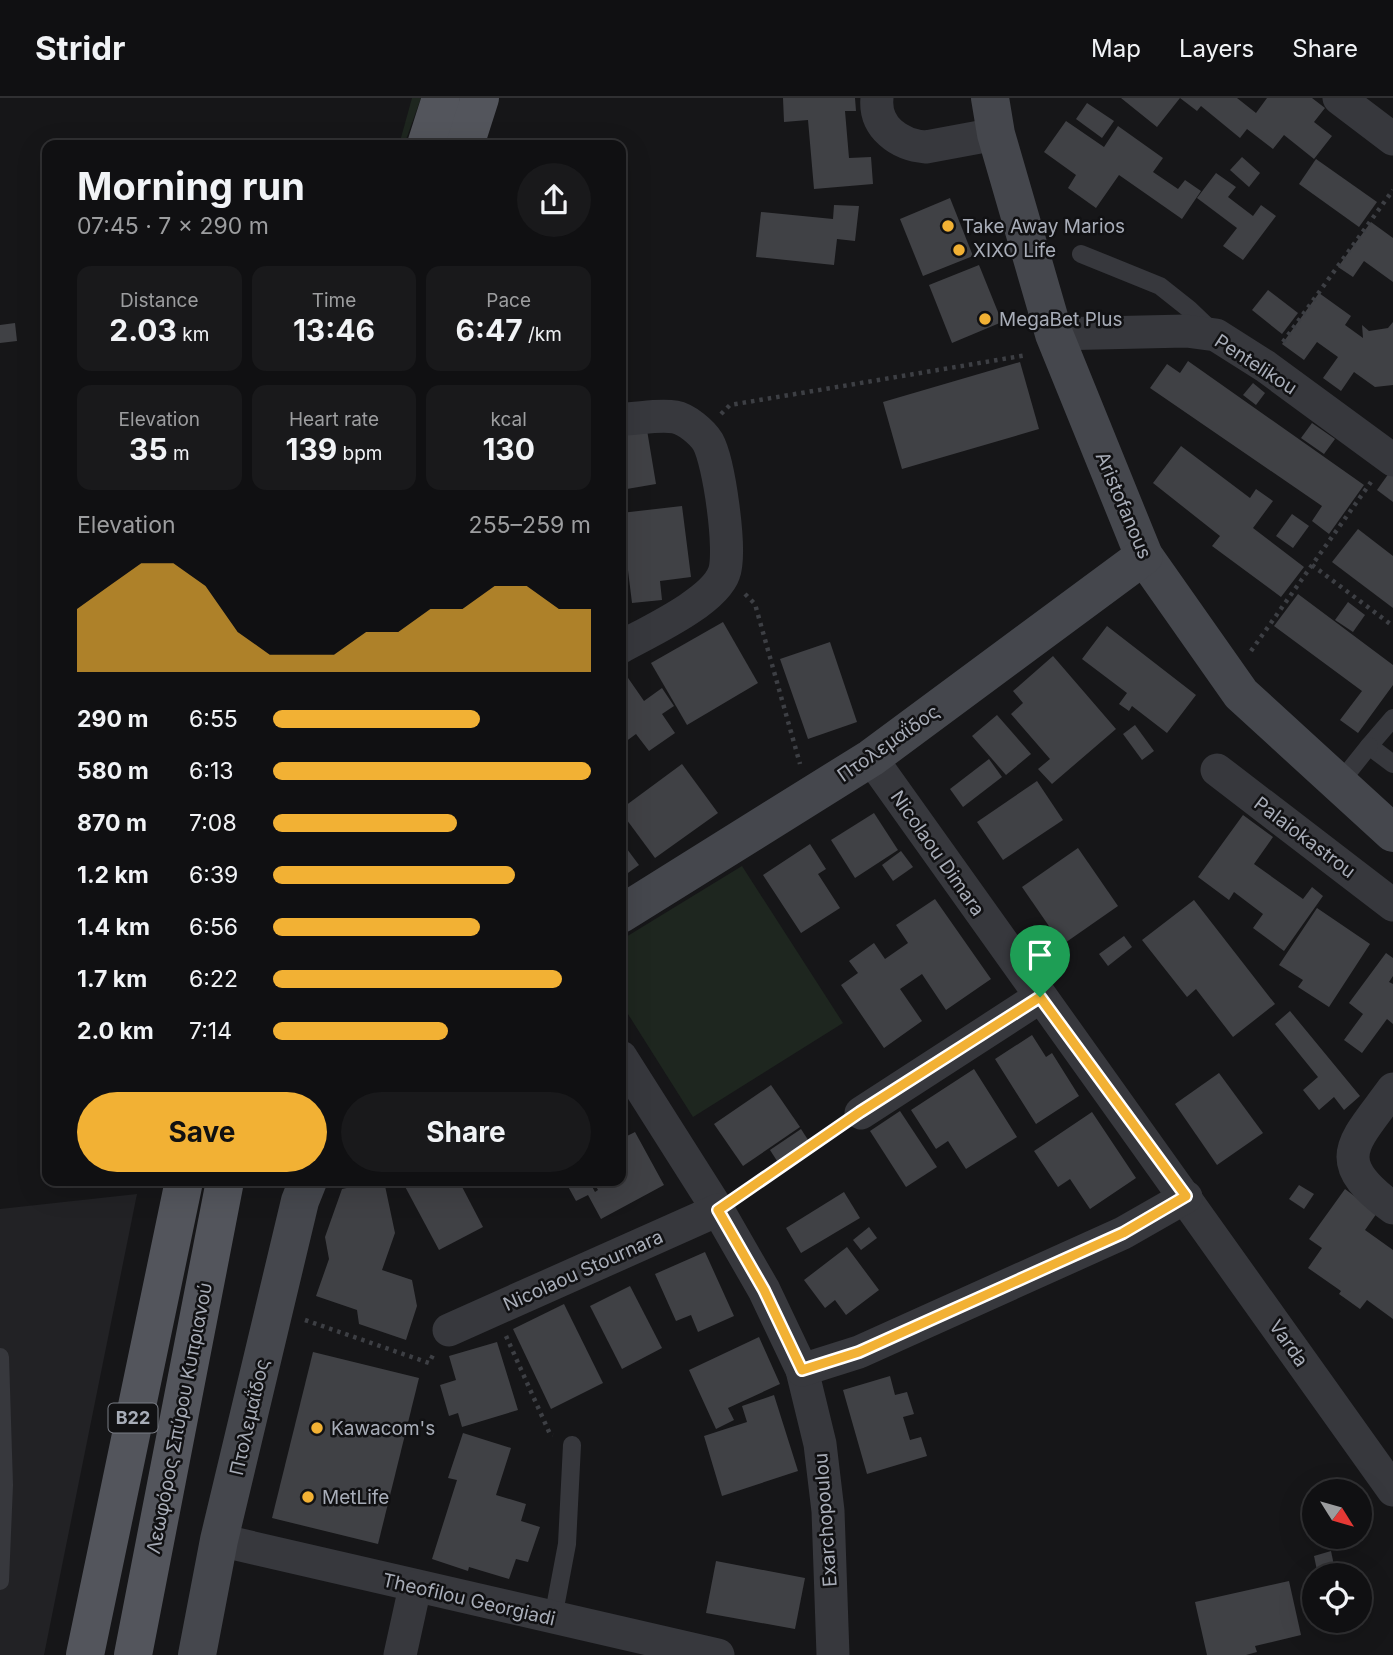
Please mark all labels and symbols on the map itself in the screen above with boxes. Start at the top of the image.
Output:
place label: Take Away Marios [962,215,1125,238]
marker: Take Away Marios [940,218,956,234]
place label: XIXO Life [973,239,1056,262]
marker: XIXO Life [951,242,967,258]
place label: MegaBet Plus [999,308,1123,331]
marker: MegaBet Plus [977,311,993,327]
street label: Pentelikou [1210,329,1301,399]
street label: Aristofanous [1091,448,1156,562]
street label: Πτολεμαΐδος [833,700,944,787]
street label: Nicolaou Dimara [886,786,989,920]
street label: Palaiokastrou [1250,792,1360,883]
pin [1010,925,1070,997]
street label: Nicolaou Stournara [500,1225,667,1316]
street label: Λεωφόρος Σπύρου Κυπριανού [142,1280,217,1556]
street label: Varda [1264,1315,1313,1371]
street label: Πτολεμαΐδος [225,1357,274,1478]
road number: B22 [108,1404,158,1433]
place label: Kawacom's [331,1417,435,1440]
marker: Kawacom's [309,1420,325,1436]
street label: Exarchopoulou [809,1452,842,1588]
north arrow [1302,1479,1372,1549]
place label: MetLife [322,1486,389,1509]
marker: MetLife [300,1489,316,1505]
street label: Theofilou Georgiadi [380,1568,558,1631]

